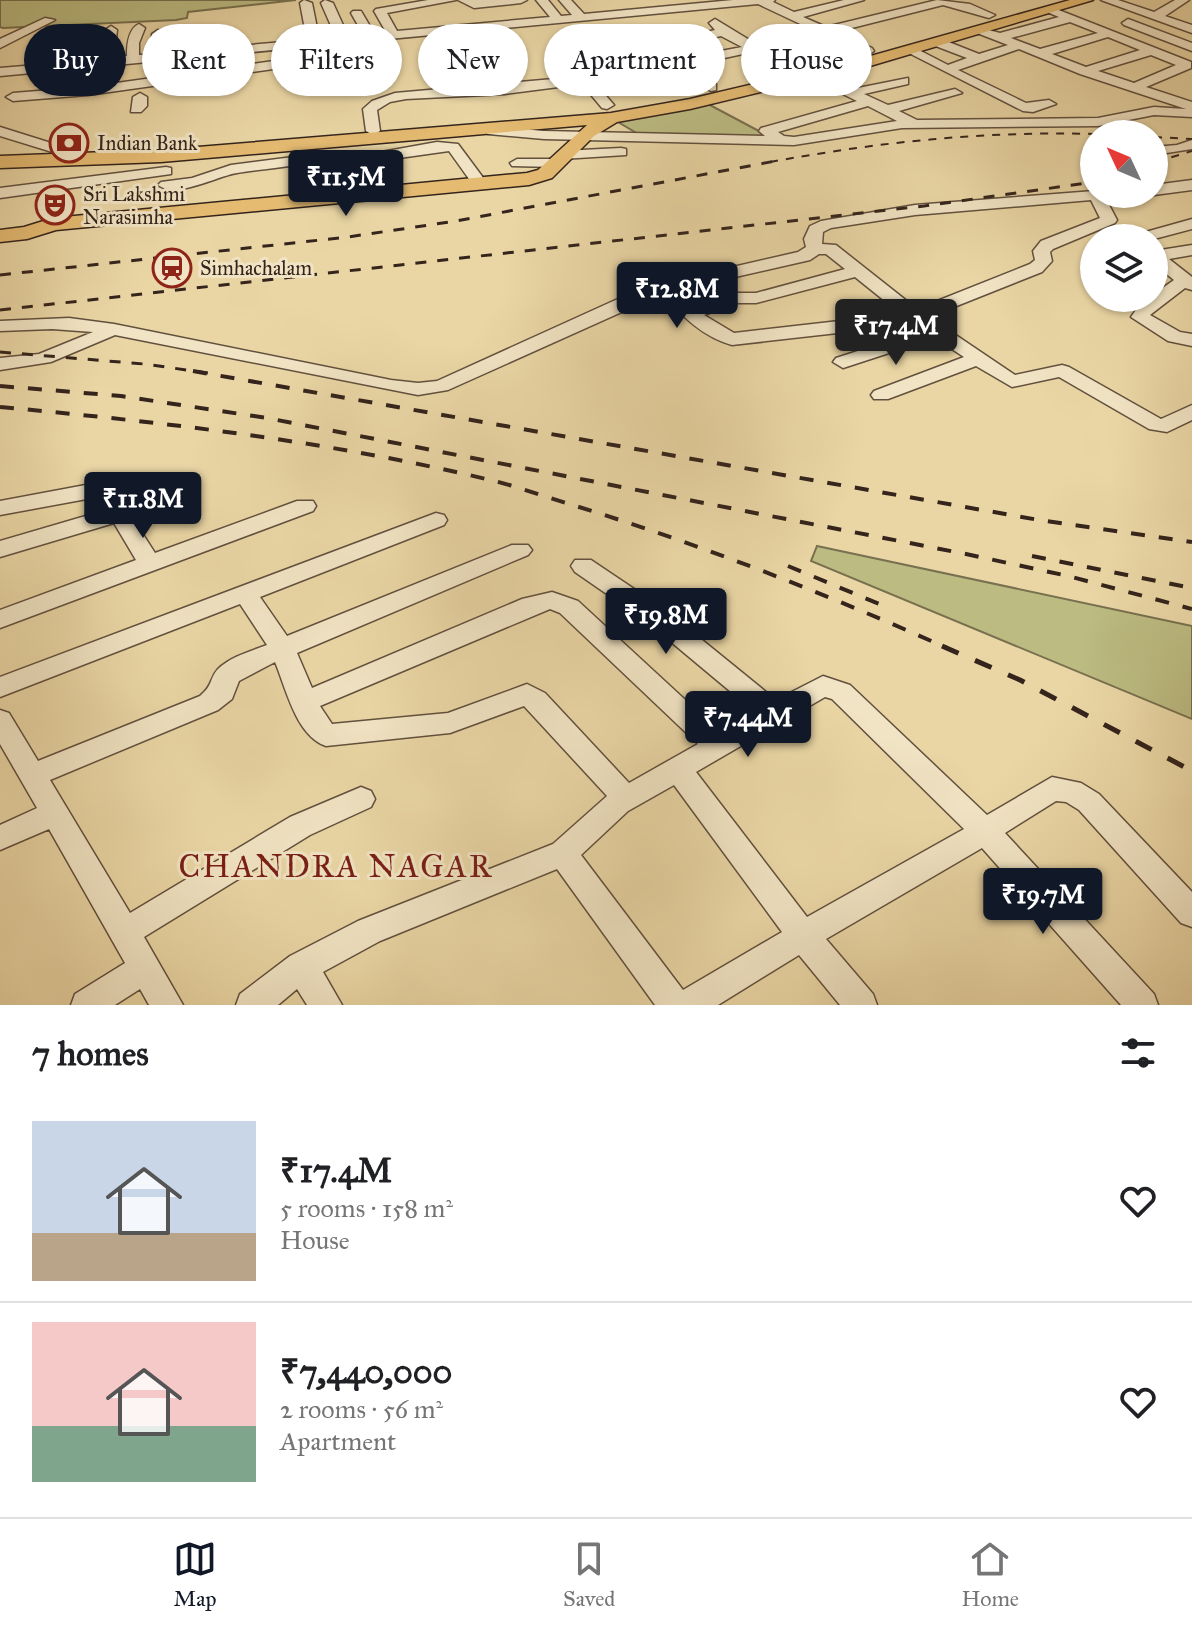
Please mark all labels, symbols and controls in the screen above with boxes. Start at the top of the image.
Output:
chip: Buy [24,24,126,96]
chip: Rent [142,24,255,96]
chip: Filters [271,24,402,96]
chip: New [418,24,528,96]
chip: Apartment [544,24,725,96]
chip: House [741,24,872,96]
north arrow [1080,120,1168,208]
map controls [1080,120,1168,312]
bank icon: Indian Bank [48,122,90,164]
place label: Indian Bank [97,131,198,155]
pin: ₹11.5M [281,150,411,218]
text: ₹11.5M [306,160,386,192]
place label: Sri Lakshmi Narasimha [83,182,186,229]
theatre icon: Sri Lakshmi Narasimha [34,184,76,226]
button: layers [1080,224,1168,312]
station icon: Simhachalam [151,247,193,289]
place label: Simhachalam [200,256,312,280]
pin: ₹12.8M [612,262,742,330]
text: ₹12.8M [635,272,719,304]
pin: ₹17.4M [831,299,961,367]
text: ₹17.4M [853,309,939,341]
pin: ₹11.8M [78,472,208,540]
text: ₹11.8M [102,482,184,514]
pin: ₹19.8M [601,588,731,656]
text: ₹19.8M [624,598,708,630]
pin: ₹7.44M [683,691,813,759]
text: ₹7.44M [703,701,793,733]
district label: CHANDRA NAGAR [178,847,494,886]
pin: ₹19.7M [978,868,1108,936]
text: ₹19.7M [1001,878,1085,910]
icon: filters [1116,1031,1160,1075]
text: 7 homes [32,1033,149,1074]
text: ₹17.4M [280,1150,392,1191]
icon: home [96,1153,192,1249]
icon: heart [1116,1179,1160,1223]
text: 5 rooms · 158 m² [280,1192,453,1224]
text: House [280,1224,350,1256]
text: ₹7,440,000 [280,1351,452,1392]
icon: home [96,1354,192,1450]
icon: heart [1116,1380,1160,1424]
text: 2 rooms · 56 m² [280,1393,443,1425]
text: Apartment [280,1425,396,1457]
tab: Map [173,1537,217,1612]
tab: Saved [563,1537,615,1612]
tab: Home [961,1537,1019,1612]

